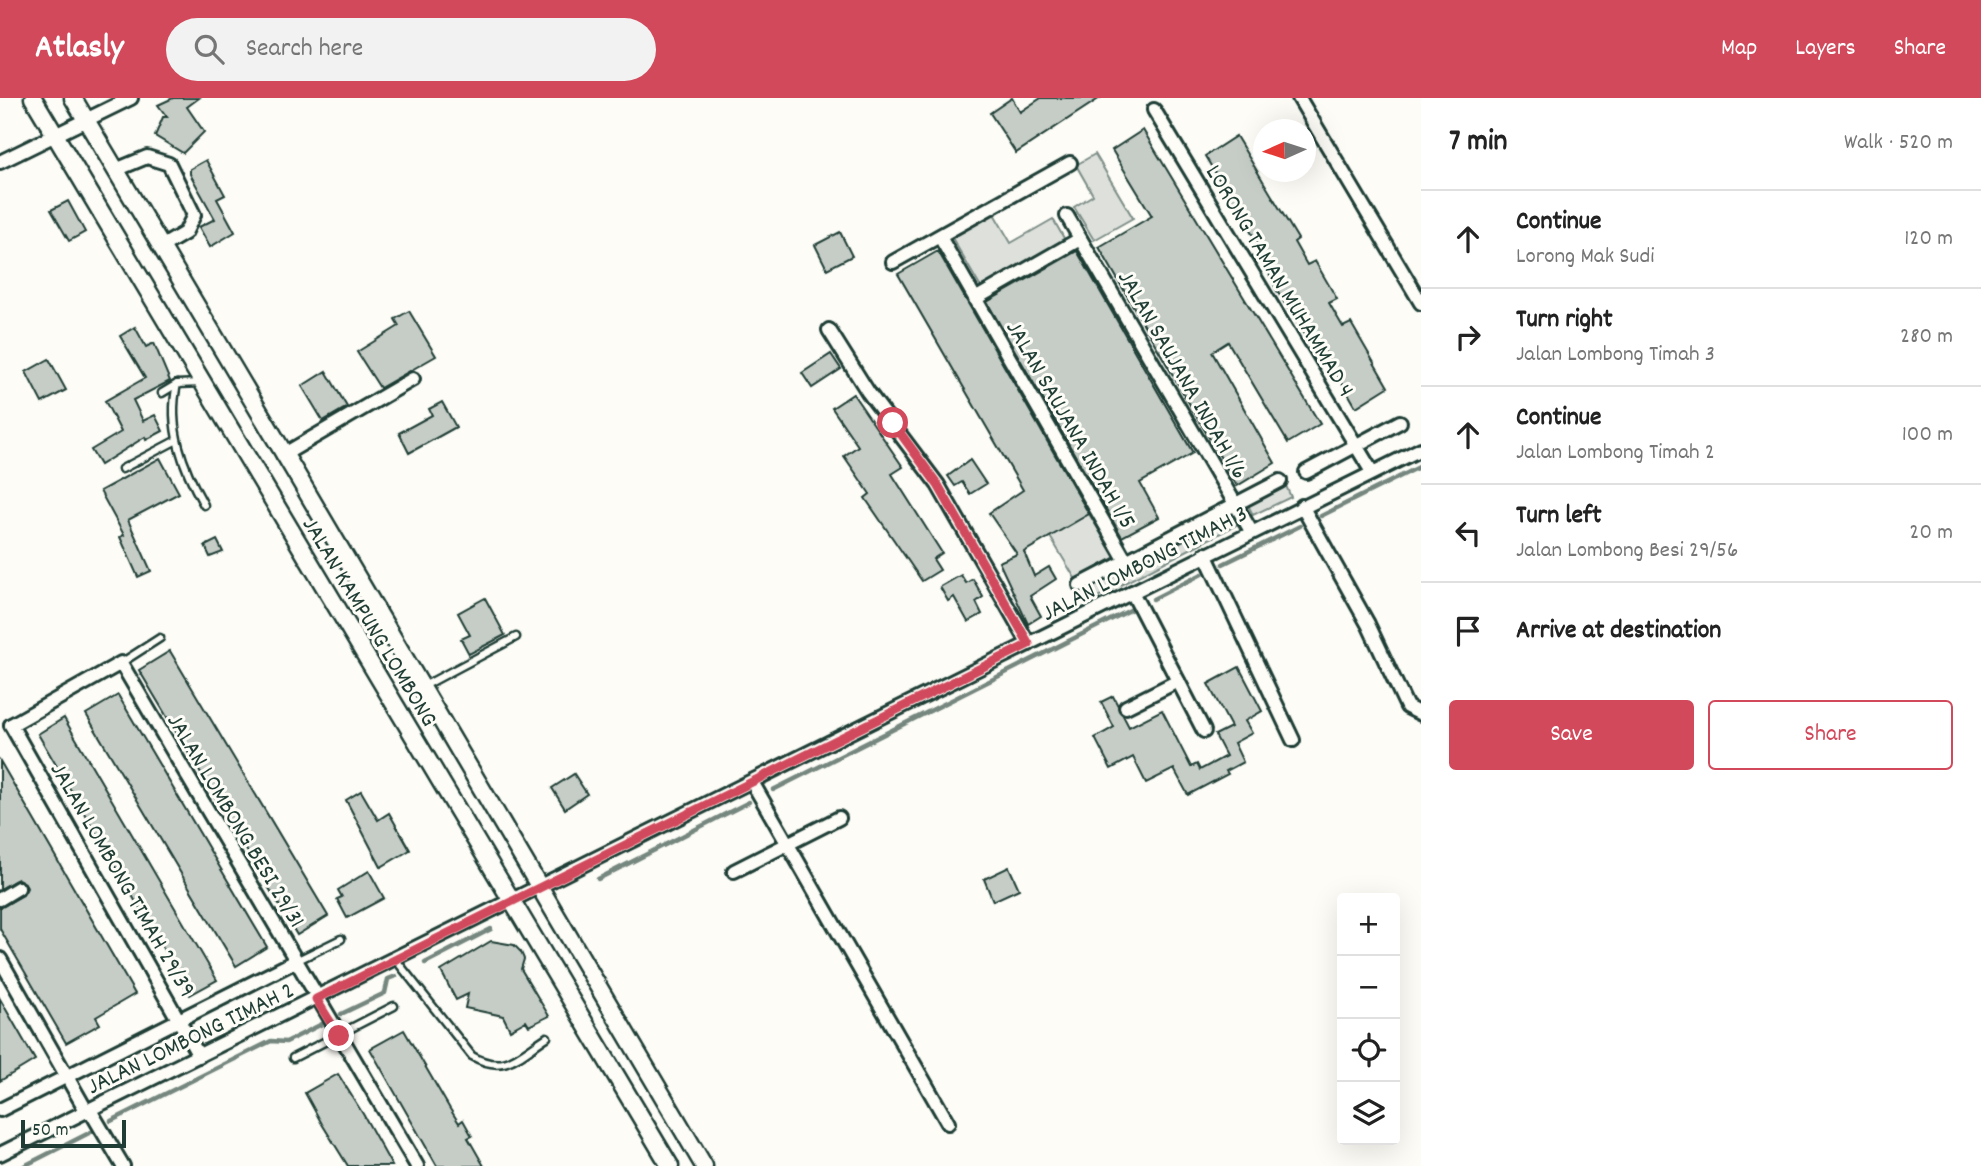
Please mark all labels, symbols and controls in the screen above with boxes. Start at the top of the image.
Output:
search box [166,18,656,81]
text: Atlasly [35,26,124,73]
icon: search [190,30,228,68]
text: Search here [246,31,363,68]
text: Map [1721,32,1757,66]
text: Layers [1795,32,1856,66]
text: Share [1894,32,1946,66]
north arrow [1253,119,1316,182]
text: 7 min [1449,122,1507,165]
text: Walk · 520 m [1844,127,1953,160]
street label: LORONG TAMAN MUHAMMAD 4 [1195,159,1361,404]
text: Continue [1516,204,1601,241]
icon: ahead [1449,220,1487,258]
text: 120 m [1904,223,1953,256]
text: Lorong Mak Sudi [1516,241,1654,274]
street label: JALAN SAUJANA INDAH 1/6 [1108,265,1255,486]
text: Turn right [1516,302,1613,339]
street label: JALAN SAUJANA INDAH 1/5 [996,315,1143,536]
icon: right [1449,318,1487,356]
text: 280 m [1900,321,1953,354]
text: Jalan Lombong Timah 3 [1516,339,1715,372]
text: Continue [1516,400,1601,437]
route start [877,407,908,438]
icon: ahead [1449,416,1487,454]
text: 100 m [1902,419,1953,452]
text: Jalan Lombong Timah 2 [1516,437,1715,470]
street label: JALAN LOMBONG TIMAH 3 [1036,498,1254,631]
text: Turn left [1516,498,1602,535]
street label: JALAN KAMPUNG LOMBONG [292,511,445,734]
icon: left [1449,514,1487,552]
text: 20 m [1909,517,1953,550]
text: Jalan Lombong Besi 29/56 [1516,535,1738,568]
icon: arrive [1449,612,1487,650]
text: Arrive at destination [1516,613,1721,650]
button: Save [1449,700,1694,770]
button: Share [1708,700,1953,770]
street label: JALAN LOMBONG BESI 29/31 [157,708,312,935]
street label: JALAN LOMBONG TIMAH 29/39 [40,757,203,1004]
map controls [1337,893,1400,1145]
button: + [1337,893,1400,956]
button: − [1337,956,1400,1019]
street label: JALAN LOMBONG TIMAH 2 [82,975,301,1105]
button: locate [1337,1019,1400,1082]
route end [323,1020,354,1051]
button: layers [1337,1082,1400,1145]
scale bar [21,1117,126,1149]
text: 50 m [32,1118,69,1145]

